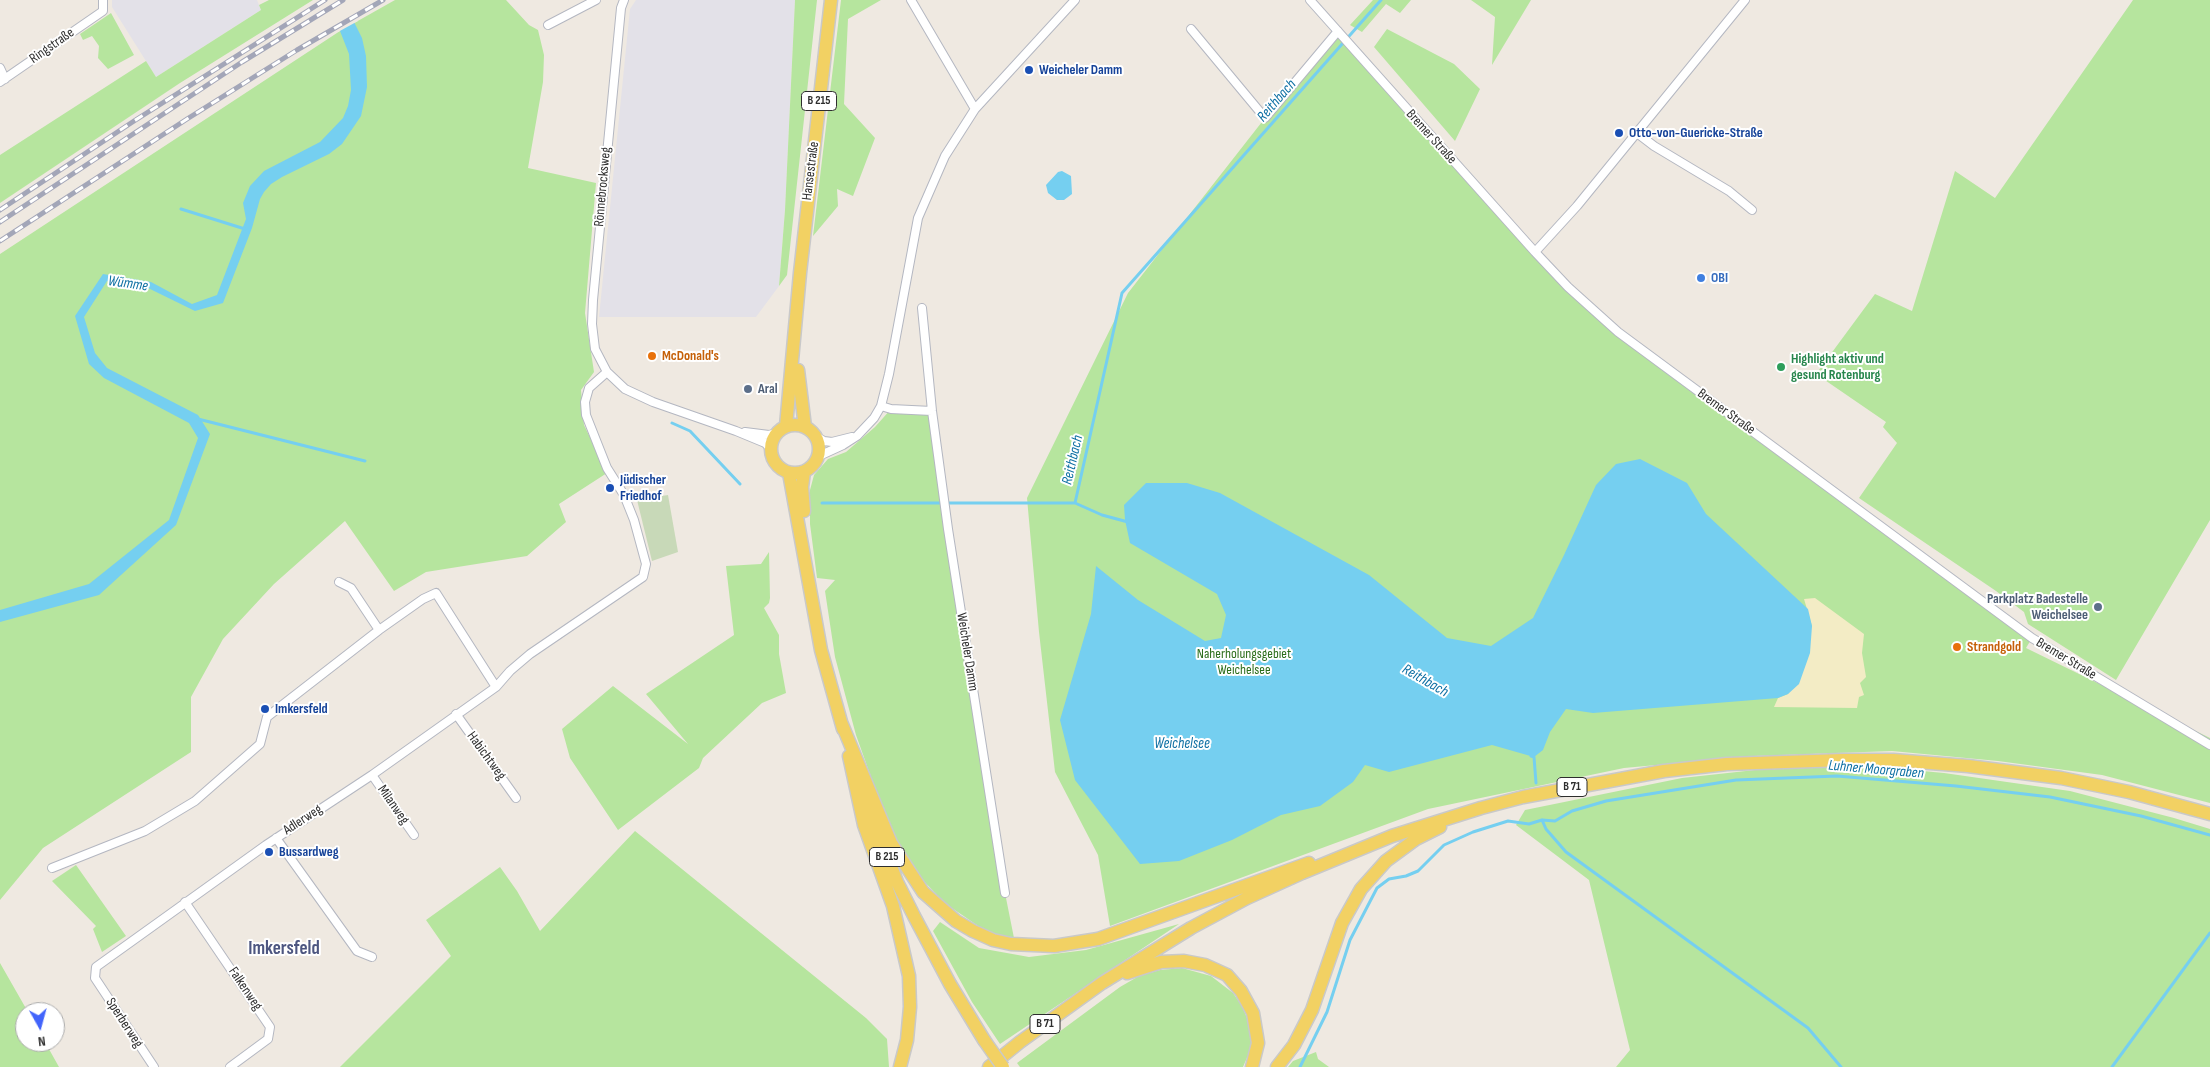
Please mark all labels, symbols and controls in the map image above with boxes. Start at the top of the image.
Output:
street label: Ringstraße [26,25,78,67]
place label: Weicheler Damm [1039,62,1122,78]
marker: Weicheler Damm [1023,64,1035,76]
water label: Reithbach [1254,76,1300,126]
road number: B 215 [802,92,836,110]
street label: Bremer Straße [1402,106,1460,168]
place label: Otto-von-Guericke-Straße [1629,125,1763,141]
marker: Otto-von-Guericke-Straße [1613,127,1625,139]
street label: Hansestraße [799,141,823,201]
street label: Rönnebrocksweg [591,146,615,228]
place label: OBI [1711,270,1728,286]
water label: Wümme [107,272,149,296]
marker: OBI [1695,272,1707,284]
place label: McDonald's [662,348,719,364]
marker: McDonald's [646,350,658,362]
place label: Highlight aktiv und gesund Rotenburg [1791,351,1884,384]
marker: Highlight aktiv und gesund Rotenburg [1775,361,1787,373]
place label: Aral [758,381,778,397]
marker: Aral [742,383,754,395]
street label: Bremer Straße [1694,385,1758,439]
water label: Reithbach [1059,433,1087,487]
place label: Jüdischer Friedhof [620,472,666,504]
marker: Jüdischer Friedhof [604,482,616,494]
place label: Parkplatz Badestelle Weichelsee [1987,591,2088,624]
marker: Parkplatz Badestelle Weichelsee [2092,601,2104,613]
street label: Weicheler Damm [953,612,981,692]
street label: Bremer Straße [2033,634,2099,684]
place label: Strandgold [1967,639,2021,655]
marker: Strandgold [1951,641,1963,653]
park label: Naherholungsgebiet Weichelsee [1197,646,1291,679]
water label: Reithbach [1399,661,1451,701]
place label: Imkersfeld [275,701,328,717]
marker: Imkersfeld [259,703,271,715]
street label: Habichtweg [463,728,509,784]
water label: Weichelsee [1154,735,1210,753]
water label: Luhner Moorgraben [1827,757,1925,783]
road number: B 71 [1557,778,1587,796]
street label: Milanweg [374,782,412,828]
street label: Adlerweg [280,801,326,839]
place label: Bussardweg [279,844,339,860]
marker: Bussardweg [263,846,275,858]
road number: B 215 [870,848,904,866]
district label: Imkersfeld [248,938,320,960]
street label: Falkenweg [224,964,266,1014]
street label: Sperberweg [102,995,146,1051]
north arrow [15,1002,65,1052]
road number: B 71 [1030,1014,1060,1034]
text: N [37,1032,47,1050]

